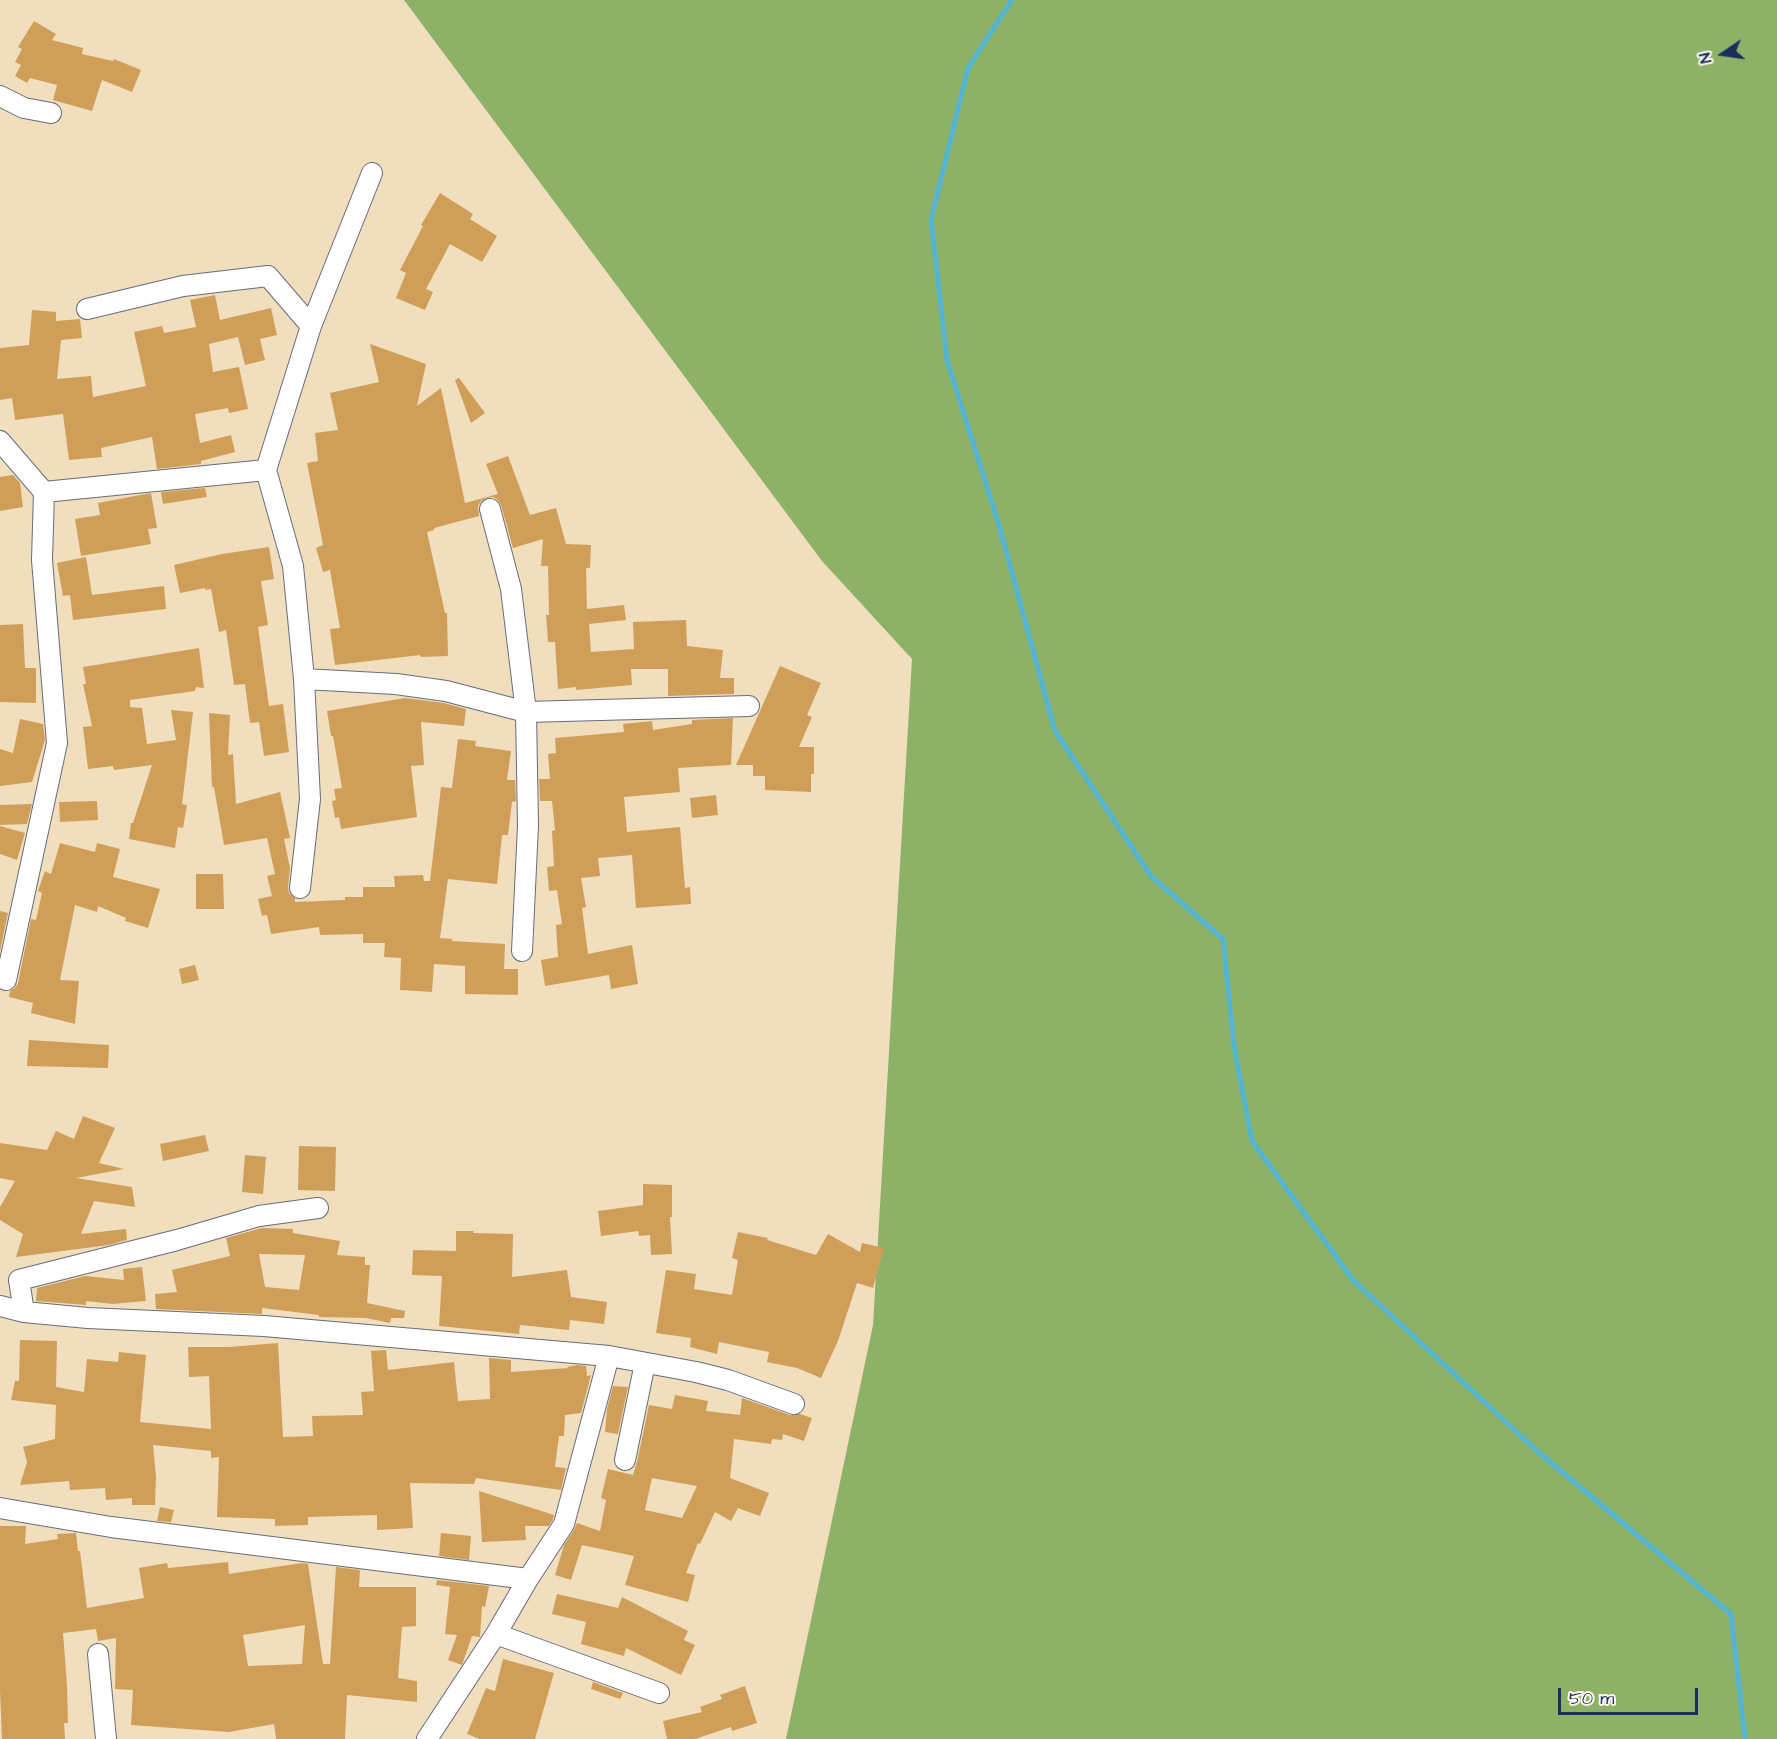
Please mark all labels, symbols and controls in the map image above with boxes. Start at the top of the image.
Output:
north arrow [1693,24,1753,84]
text: N [1694,51,1717,65]
scale bar [1561,1676,1700,1714]
text: 50 m [1569,1686,1614,1711]

